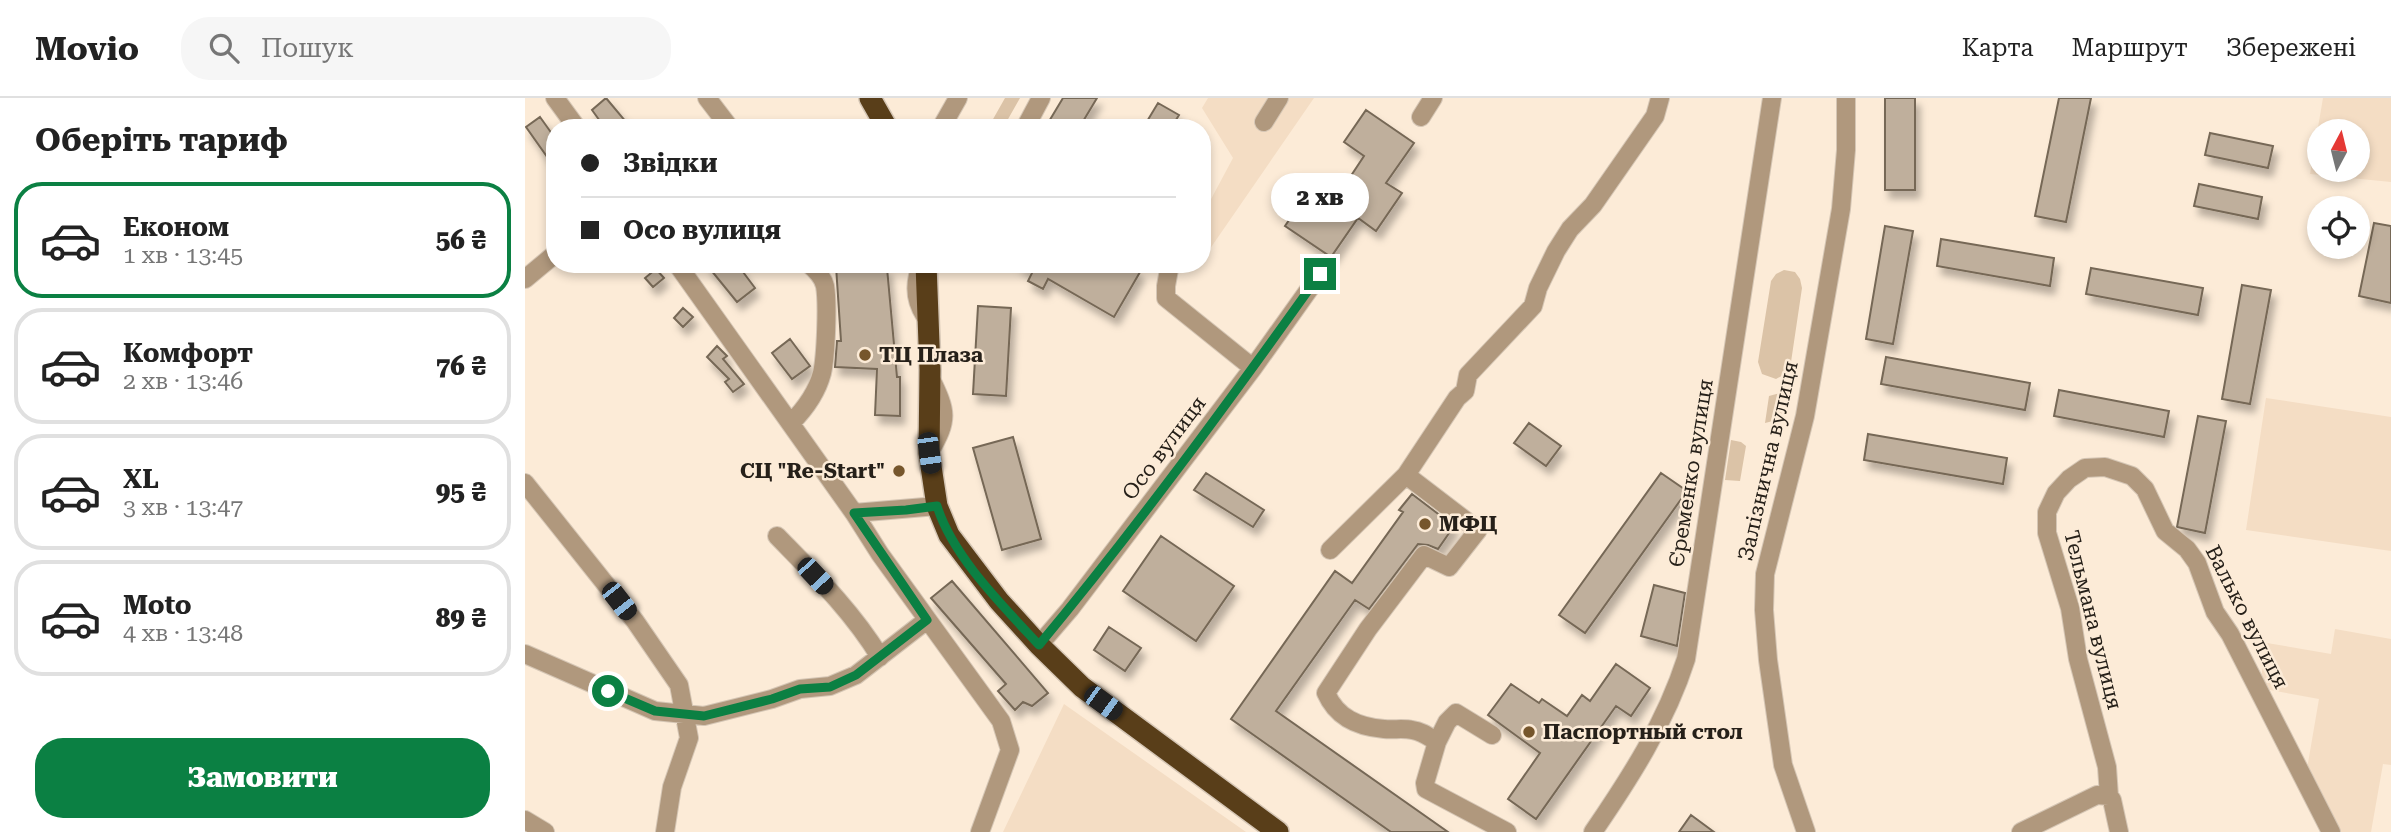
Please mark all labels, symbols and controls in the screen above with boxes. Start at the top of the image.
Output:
search box [181,17,671,80]
text: Movio [35,29,139,68]
icon: search [205,29,243,67]
text: Пошук [261,33,354,63]
text: Карта [1962,34,2034,62]
text: Маршрут [2072,34,2188,62]
text: Збережені [2226,34,2356,62]
north arrow [2307,119,2369,182]
map controls [2307,119,2370,259]
text: Оберіть тариф [35,121,288,159]
text: Звідки [623,148,718,178]
callout: 2 хв [1271,172,1369,222]
text: 2 хв [1296,184,1344,211]
button: locate [2307,196,2370,259]
icon: car [39,209,102,272]
text: Економ [123,212,229,242]
text: Осо вулиця [623,215,781,245]
text: 56 ₴ [436,225,486,255]
text: 1 хв · 13:45 [123,242,243,269]
route end [1304,258,1336,290]
icon: car [39,335,102,398]
text: Комфорт [123,338,253,368]
place label: ТЦ Плаза [879,343,984,367]
marker: ТЦ Плаза [857,347,873,363]
text: 76 ₴ [436,351,486,381]
street label: Залізнична вулиця [1733,359,1803,563]
text: 2 хв · 13:46 [123,368,243,395]
street label: Єременко вулиця [1664,377,1718,569]
street label: Осо вулиця [1117,392,1211,504]
car [916,431,943,475]
place label: СЦ "Re-Start" [740,459,885,483]
icon: car [39,461,102,524]
marker: СЦ "Re-Start" [891,463,907,479]
text: XL [123,464,159,494]
text: 95 ₴ [436,477,486,507]
text: 3 хв · 13:47 [123,494,243,521]
place label: МФЦ [1439,512,1498,536]
marker: МФЦ [1417,516,1433,532]
street label: Тельмана вулиця [2059,528,2127,712]
street label: Валько вулиця [2201,541,2293,693]
car [793,553,838,599]
car [598,578,641,624]
icon: car [39,587,102,650]
text: Moto [123,590,192,620]
text: 89 ₴ [436,603,486,633]
text: 4 хв · 13:48 [123,620,243,647]
route start [592,675,624,707]
car [1080,682,1127,724]
place label: Паспортный стол [1543,720,1743,744]
marker: Паспортный стол [1521,724,1537,740]
button: Замовити [35,738,490,818]

